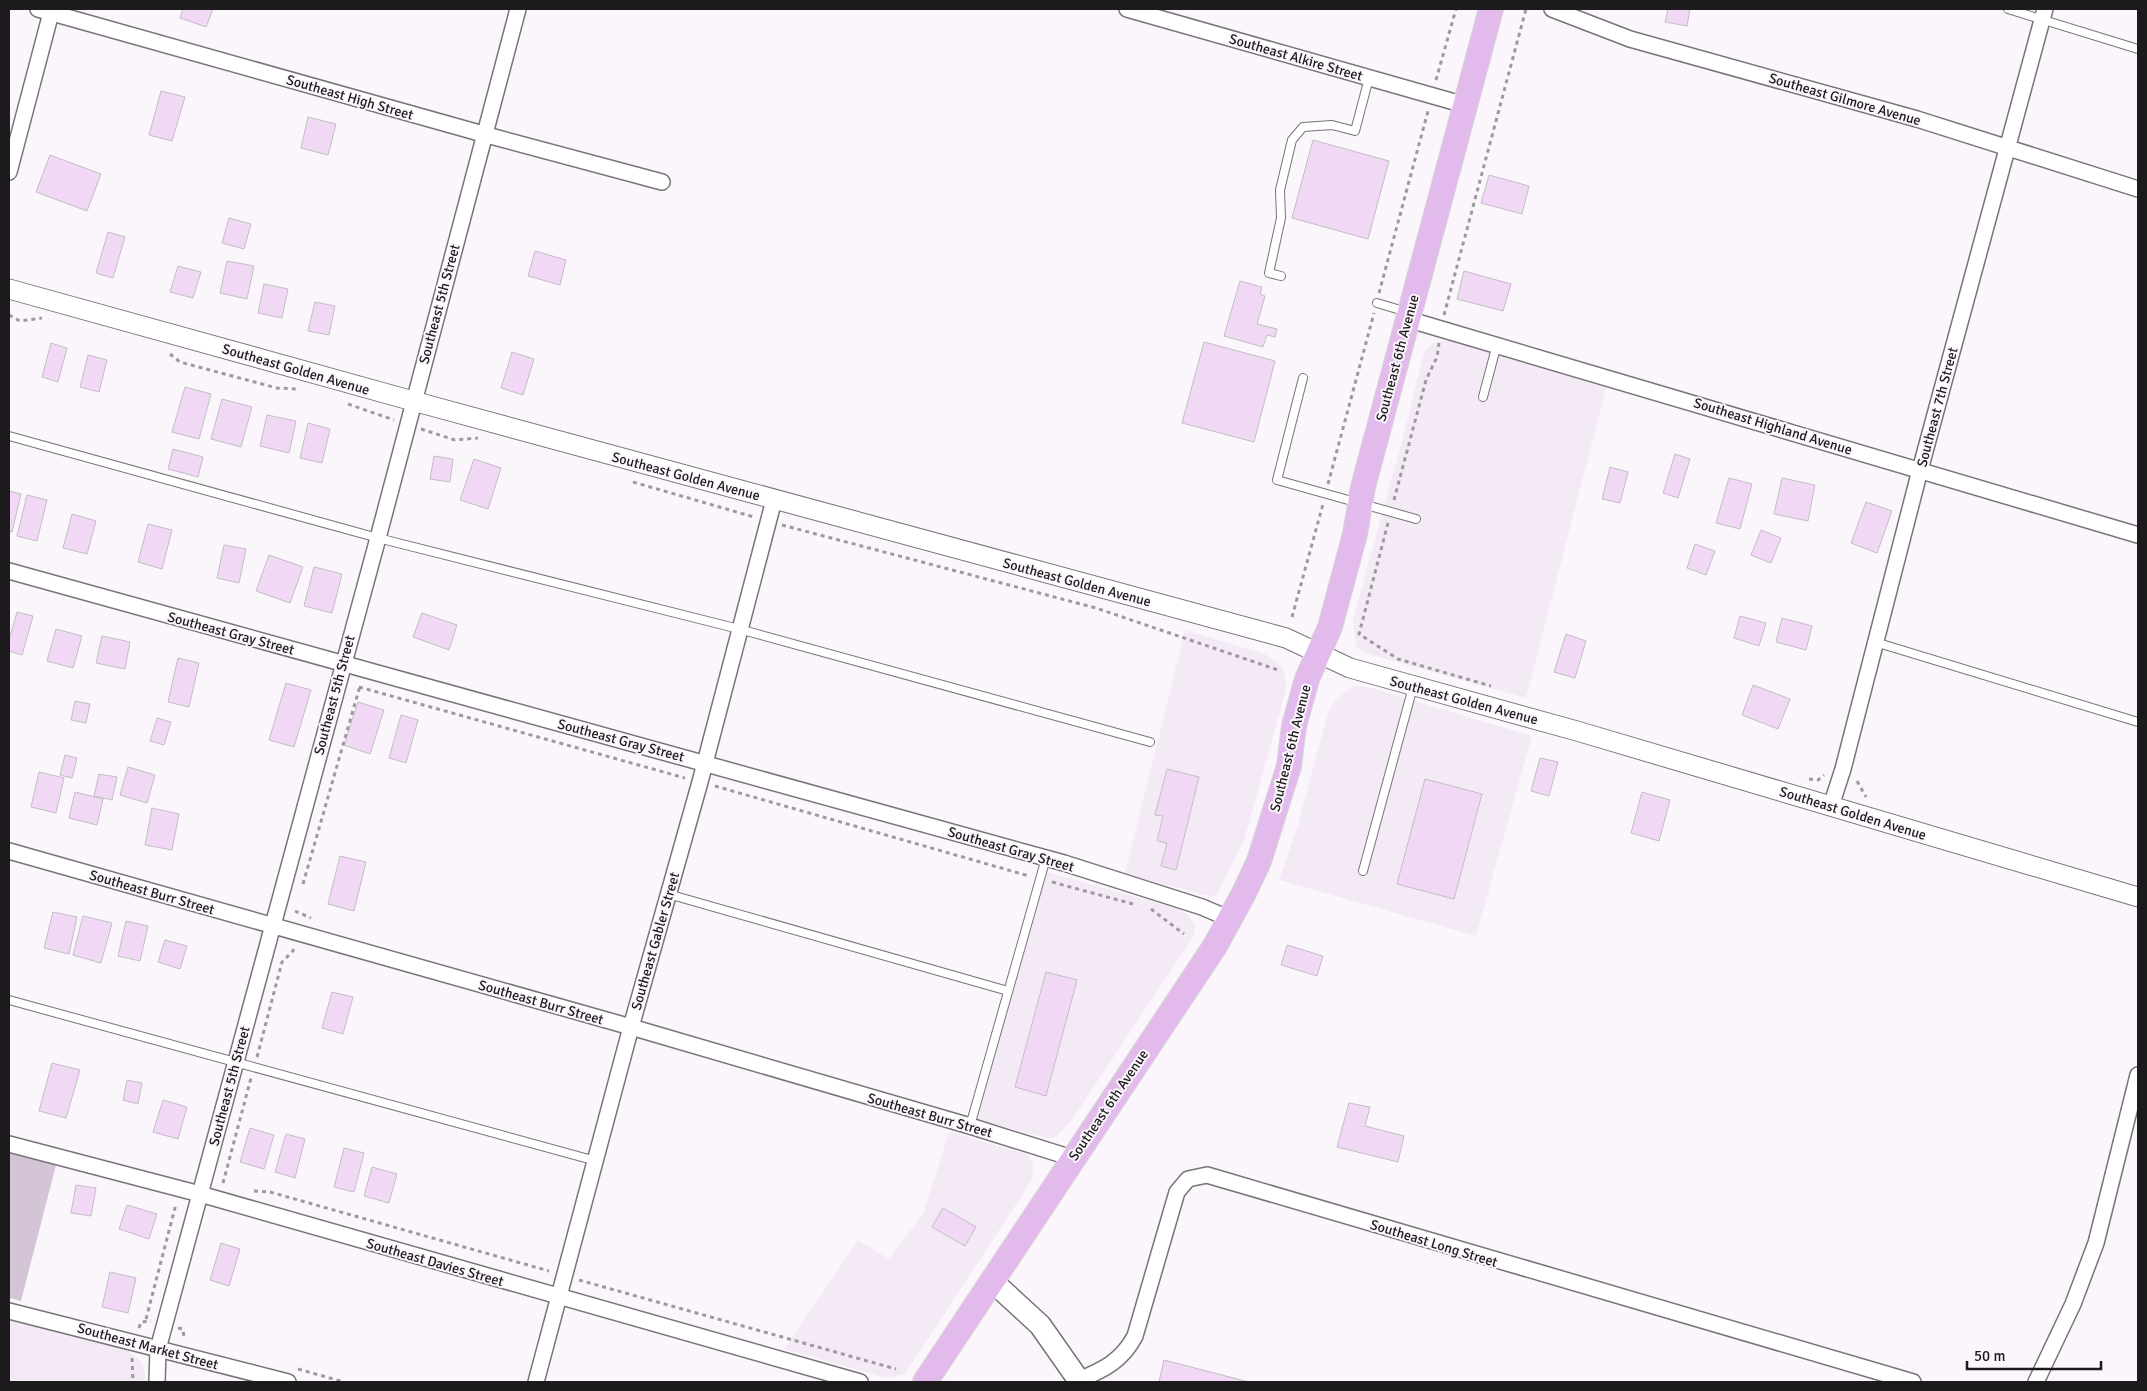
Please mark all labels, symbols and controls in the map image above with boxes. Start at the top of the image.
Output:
street label: Southeast Alkire Street [1227,30,1365,85]
street label: Southeast Gilmore Avenue [1767,70,1923,129]
street label: Southeast High Street [284,71,415,124]
street label: Southeast 5th Street [415,242,464,366]
street label: Southeast 6th Avenue [1372,293,1423,423]
street label: Southeast Golden Avenue [220,340,372,399]
street label: Southeast 7th Street [1913,345,1962,469]
street label: Southeast Highland Avenue [1692,394,1854,459]
street label: Southeast Golden Avenue [610,449,762,504]
street label: Southeast Golden Avenue [1001,555,1153,610]
street label: Southeast Gray Street [166,608,296,659]
street label: Southeast 5th Street [310,633,359,757]
street label: Southeast Golden Avenue [1388,673,1540,728]
street label: Southeast 6th Avenue [1266,683,1315,813]
street label: Southeast Gray Street [556,715,686,766]
street label: Southeast Golden Avenue [1777,783,1928,844]
street label: Southeast Gray Street [946,823,1076,876]
street label: Southeast Burr Street [87,866,217,919]
street label: Southeast Gabler Street [628,870,683,1012]
street label: Southeast Burr Street [476,976,606,1029]
street label: Southeast 5th Street [205,1024,254,1148]
street label: Southeast 6th Avenue [1065,1046,1152,1164]
street label: Southeast Burr Street [865,1089,995,1142]
street label: Southeast Long Street [1368,1216,1500,1271]
street label: Southeast Davies Street [364,1235,506,1290]
street label: Southeast Market Street [76,1319,220,1374]
scale bar [1967,1338,2101,1370]
text: 50 m [1974,1347,2005,1365]

